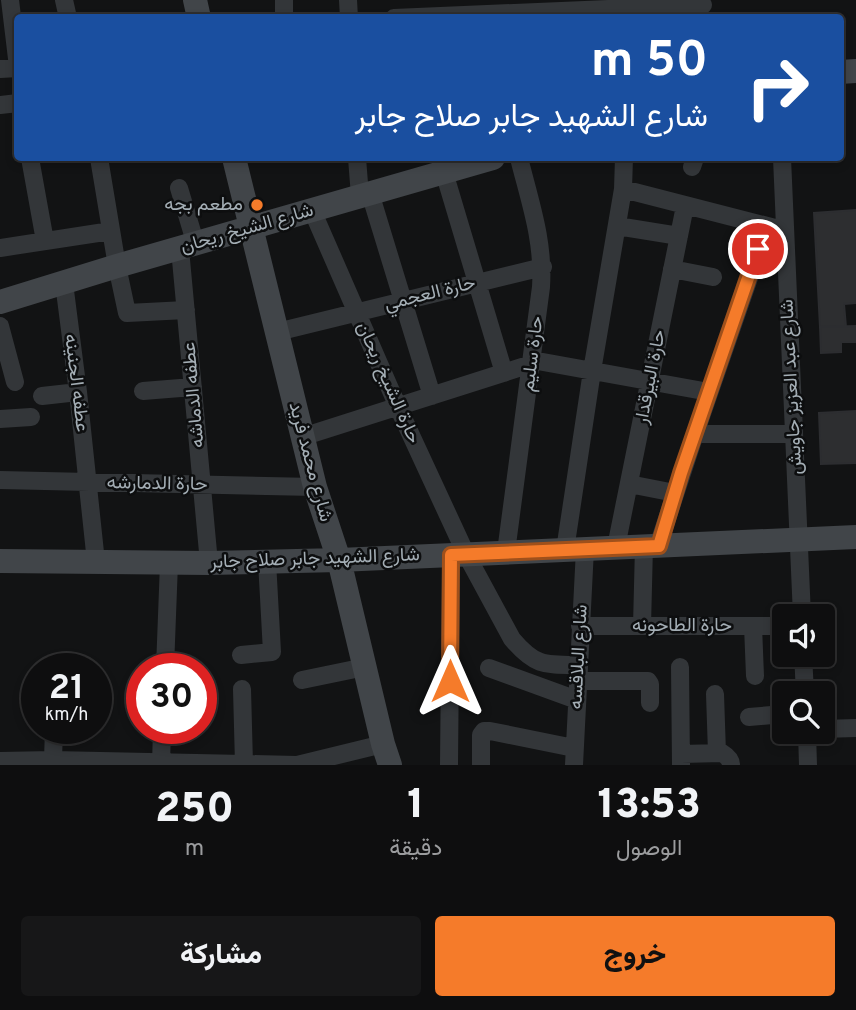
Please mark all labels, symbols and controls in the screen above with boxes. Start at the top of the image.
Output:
text: 50 m [591,32,708,94]
icon: right [732,42,823,133]
text: شارع الشهيد جابر صلاح جابر [355,98,708,138]
place label: مطعم بجه [164,193,243,217]
marker: مطعم بجه [249,197,265,213]
street label: شارع الشيخ ريحان [178,199,316,259]
pin [728,219,788,279]
icon: arrive [739,230,777,268]
street label: حارة العجمي [382,271,479,319]
street label: شارع عبد العزيز جاويش [775,299,809,475]
street label: حارة سليم [516,315,550,393]
street label: حارة الشيخ ريحان [350,318,426,448]
street label: حارة البيرقدار [630,328,672,427]
street label: عطفه الجنينه [58,332,94,434]
street label: عطفه الدماشه [177,341,211,449]
street label: شارع محمد فريد [282,399,338,525]
street label: حارة الدمارشه [106,471,208,497]
street label: شارع الشهيد جابر صلاح جابر [209,543,420,575]
street label: شارع البلاقسه [564,604,594,710]
map controls [772,604,835,744]
button: sound [772,604,835,667]
street label: حارة الطاحونه [632,614,732,638]
position arrow [413,644,487,718]
speed limit sign: 30 [126,653,217,744]
text: 21 [49,667,84,711]
button: search [772,681,835,744]
text: km/h [45,704,88,727]
text: 1 [407,780,424,833]
text: 13:53 [597,780,701,833]
text: 250 [155,784,234,837]
text: m [185,835,204,864]
text: دقيقة [389,835,442,864]
text: الوصول [616,835,682,864]
button: مشاركة [21,916,421,996]
button: خروج [435,916,835,996]

